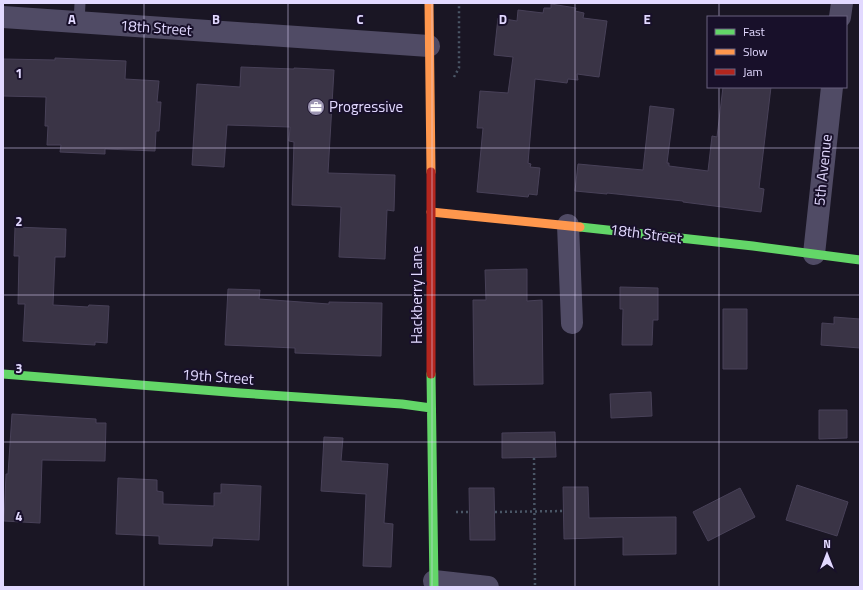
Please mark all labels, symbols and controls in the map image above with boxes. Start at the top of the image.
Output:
text: A [68,9,76,29]
text: B [212,9,220,29]
text: C [356,9,364,29]
text: D [499,9,507,29]
text: E [643,9,651,29]
street label: 18th Street [119,14,194,42]
legend [707,16,847,88]
text: Fast [743,22,766,41]
text: Slow [743,42,768,61]
text: Jam [743,62,763,81]
text: 1 [15,63,23,83]
place label: Progressive [329,95,403,118]
office icon: Progressive [306,97,326,117]
street label: 5th Avenue [807,133,838,207]
text: 2 [15,211,23,231]
street label: 18th Street [609,218,684,249]
street label: Hackberry Lane [405,246,428,344]
text: 3 [15,358,23,378]
street label: 19th Street [181,363,256,391]
text: 4 [15,506,23,526]
north arrow [807,534,847,574]
text: N [823,536,831,552]

